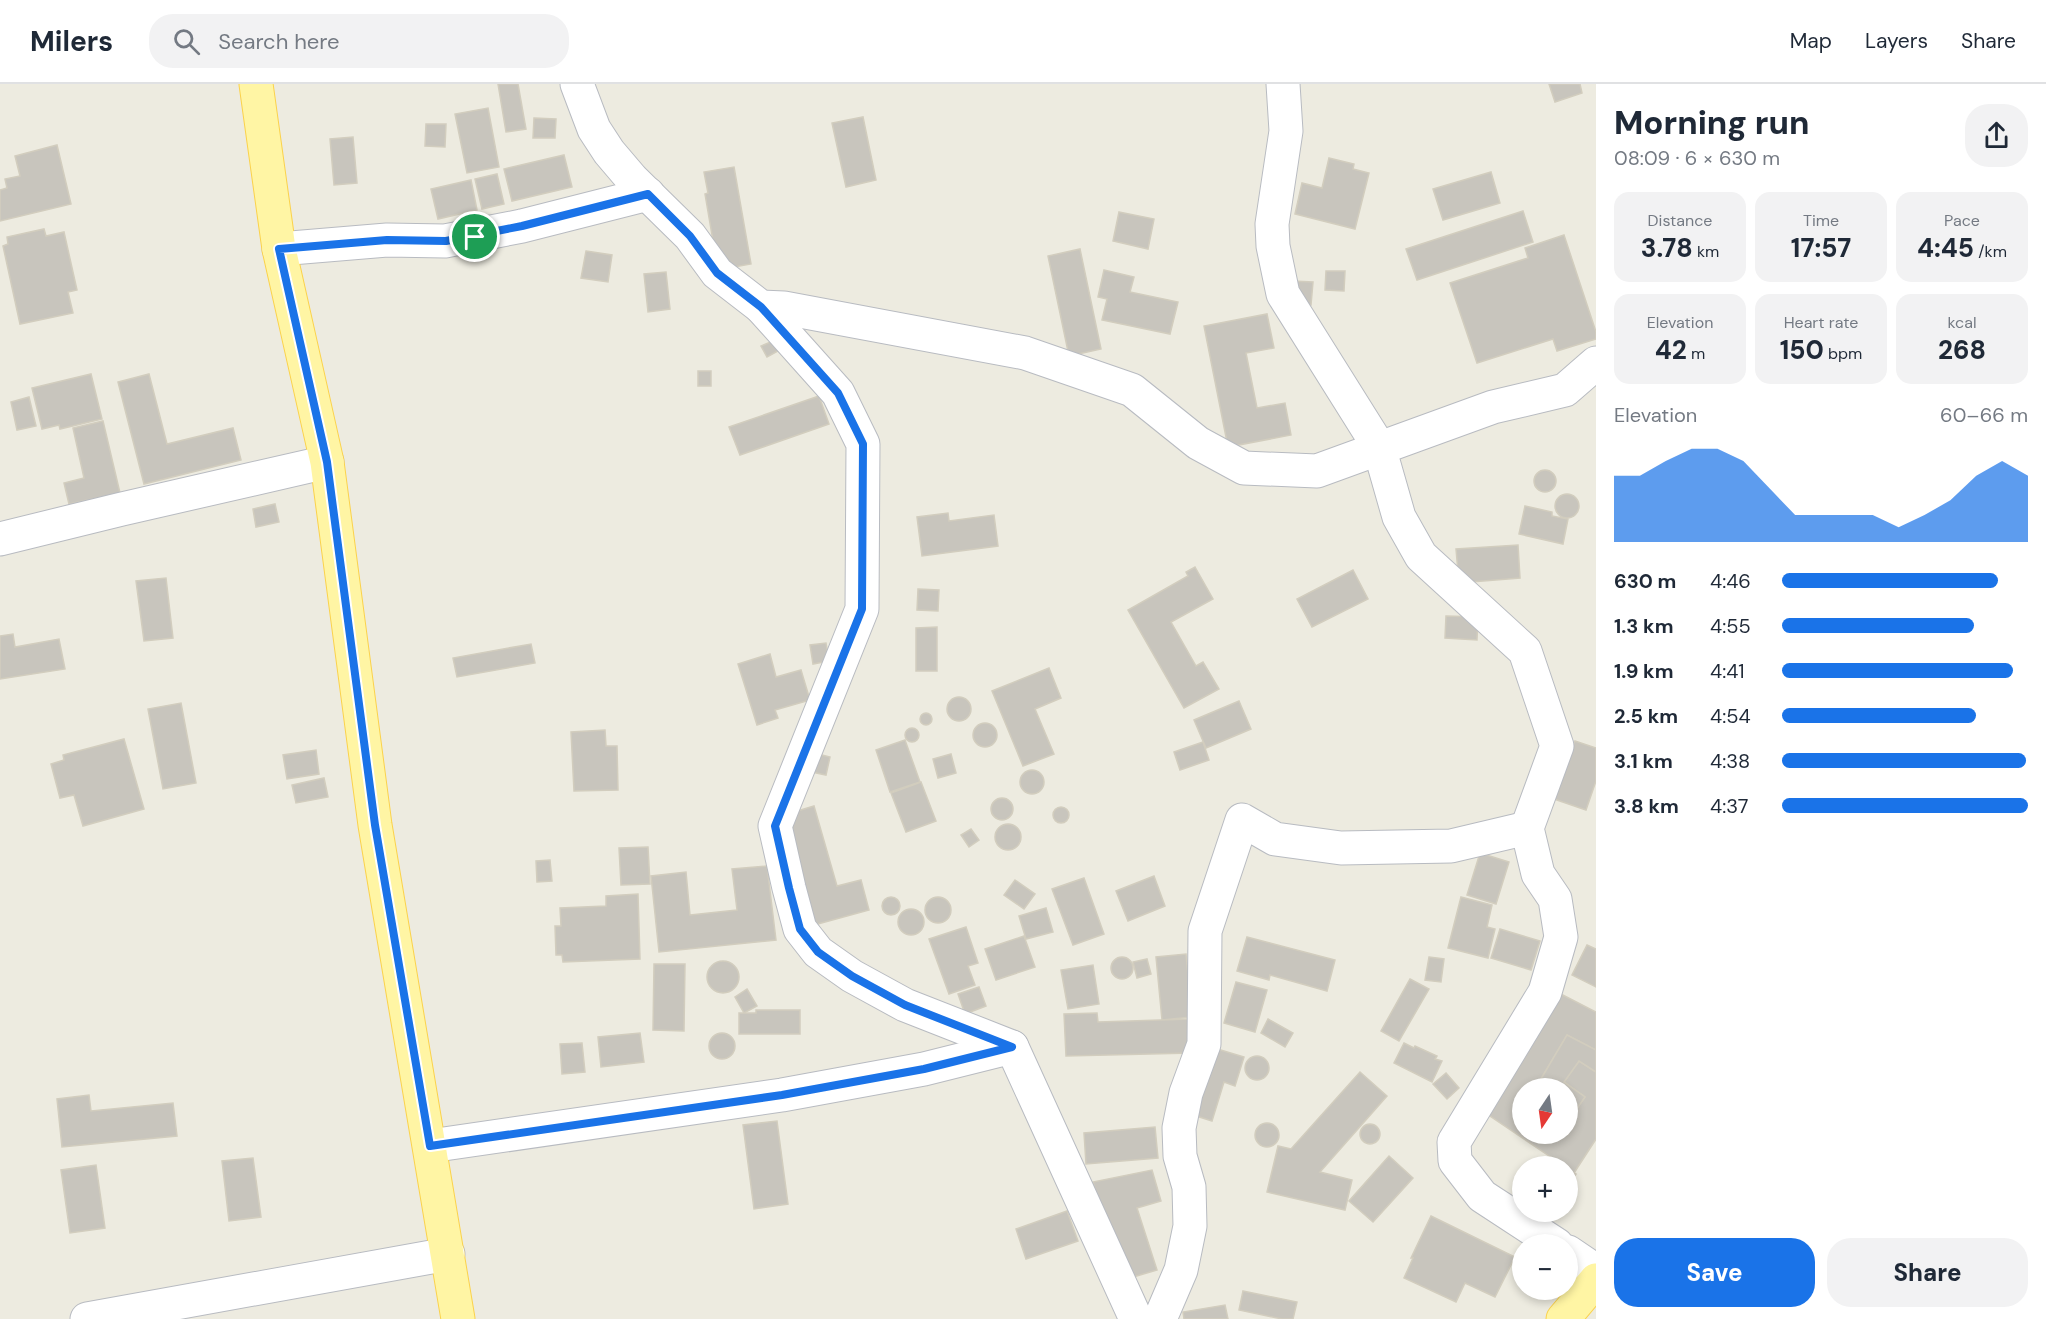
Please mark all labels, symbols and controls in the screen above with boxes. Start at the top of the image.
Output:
search box [149,14,569,68]
text: Milers [30,23,113,60]
icon: search [170,25,203,58]
text: Search here [218,27,340,56]
text: Map [1790,27,1832,55]
text: Layers [1865,27,1928,55]
text: Share [1961,27,2016,55]
text: Morning run [1614,101,1809,144]
button: share [1965,104,2028,167]
text: 08:09 · 6 × 630 m [1614,145,1780,171]
text: Distance [1648,210,1712,231]
text: Time [1803,210,1839,231]
text: Pace [1944,210,1980,231]
pin [449,211,500,262]
icon: arrive [458,220,491,253]
text: 3.78 [1641,231,1693,265]
text: 17:57 [1791,231,1851,265]
text: 4:45 [1917,231,1974,265]
text: km [1693,241,1719,262]
text: /km [1974,241,2007,262]
text: Elevation [1647,312,1713,333]
text: Heart rate [1784,312,1858,333]
text: kcal [1948,312,1976,333]
text: 42 [1655,333,1687,367]
text: 150 [1780,333,1824,367]
text: 268 [1938,333,1986,367]
text: m [1687,343,1705,364]
text: bpm [1824,343,1862,364]
text: Elevation [1614,402,1697,428]
text: 60–66 m [1940,402,2028,428]
text: 630 m [1614,568,1676,594]
text: 4:46 [1710,568,1751,594]
text: 1.3 km [1614,613,1673,639]
text: 4:55 [1710,613,1751,639]
text: 1.9 km [1614,658,1674,684]
text: 4:41 [1710,658,1745,684]
text: 2.5 km [1614,703,1678,729]
text: 4:54 [1710,703,1751,729]
text: 3.1 km [1614,748,1673,774]
text: 4:38 [1710,748,1750,774]
text: 3.8 km [1614,793,1679,819]
text: 4:37 [1710,793,1748,819]
north arrow [1512,1078,1578,1144]
map controls [1512,1078,1578,1300]
button: + [1512,1156,1578,1222]
button: − [1512,1234,1578,1300]
button: Save [1614,1238,1815,1307]
button: Share [1827,1238,2028,1307]

